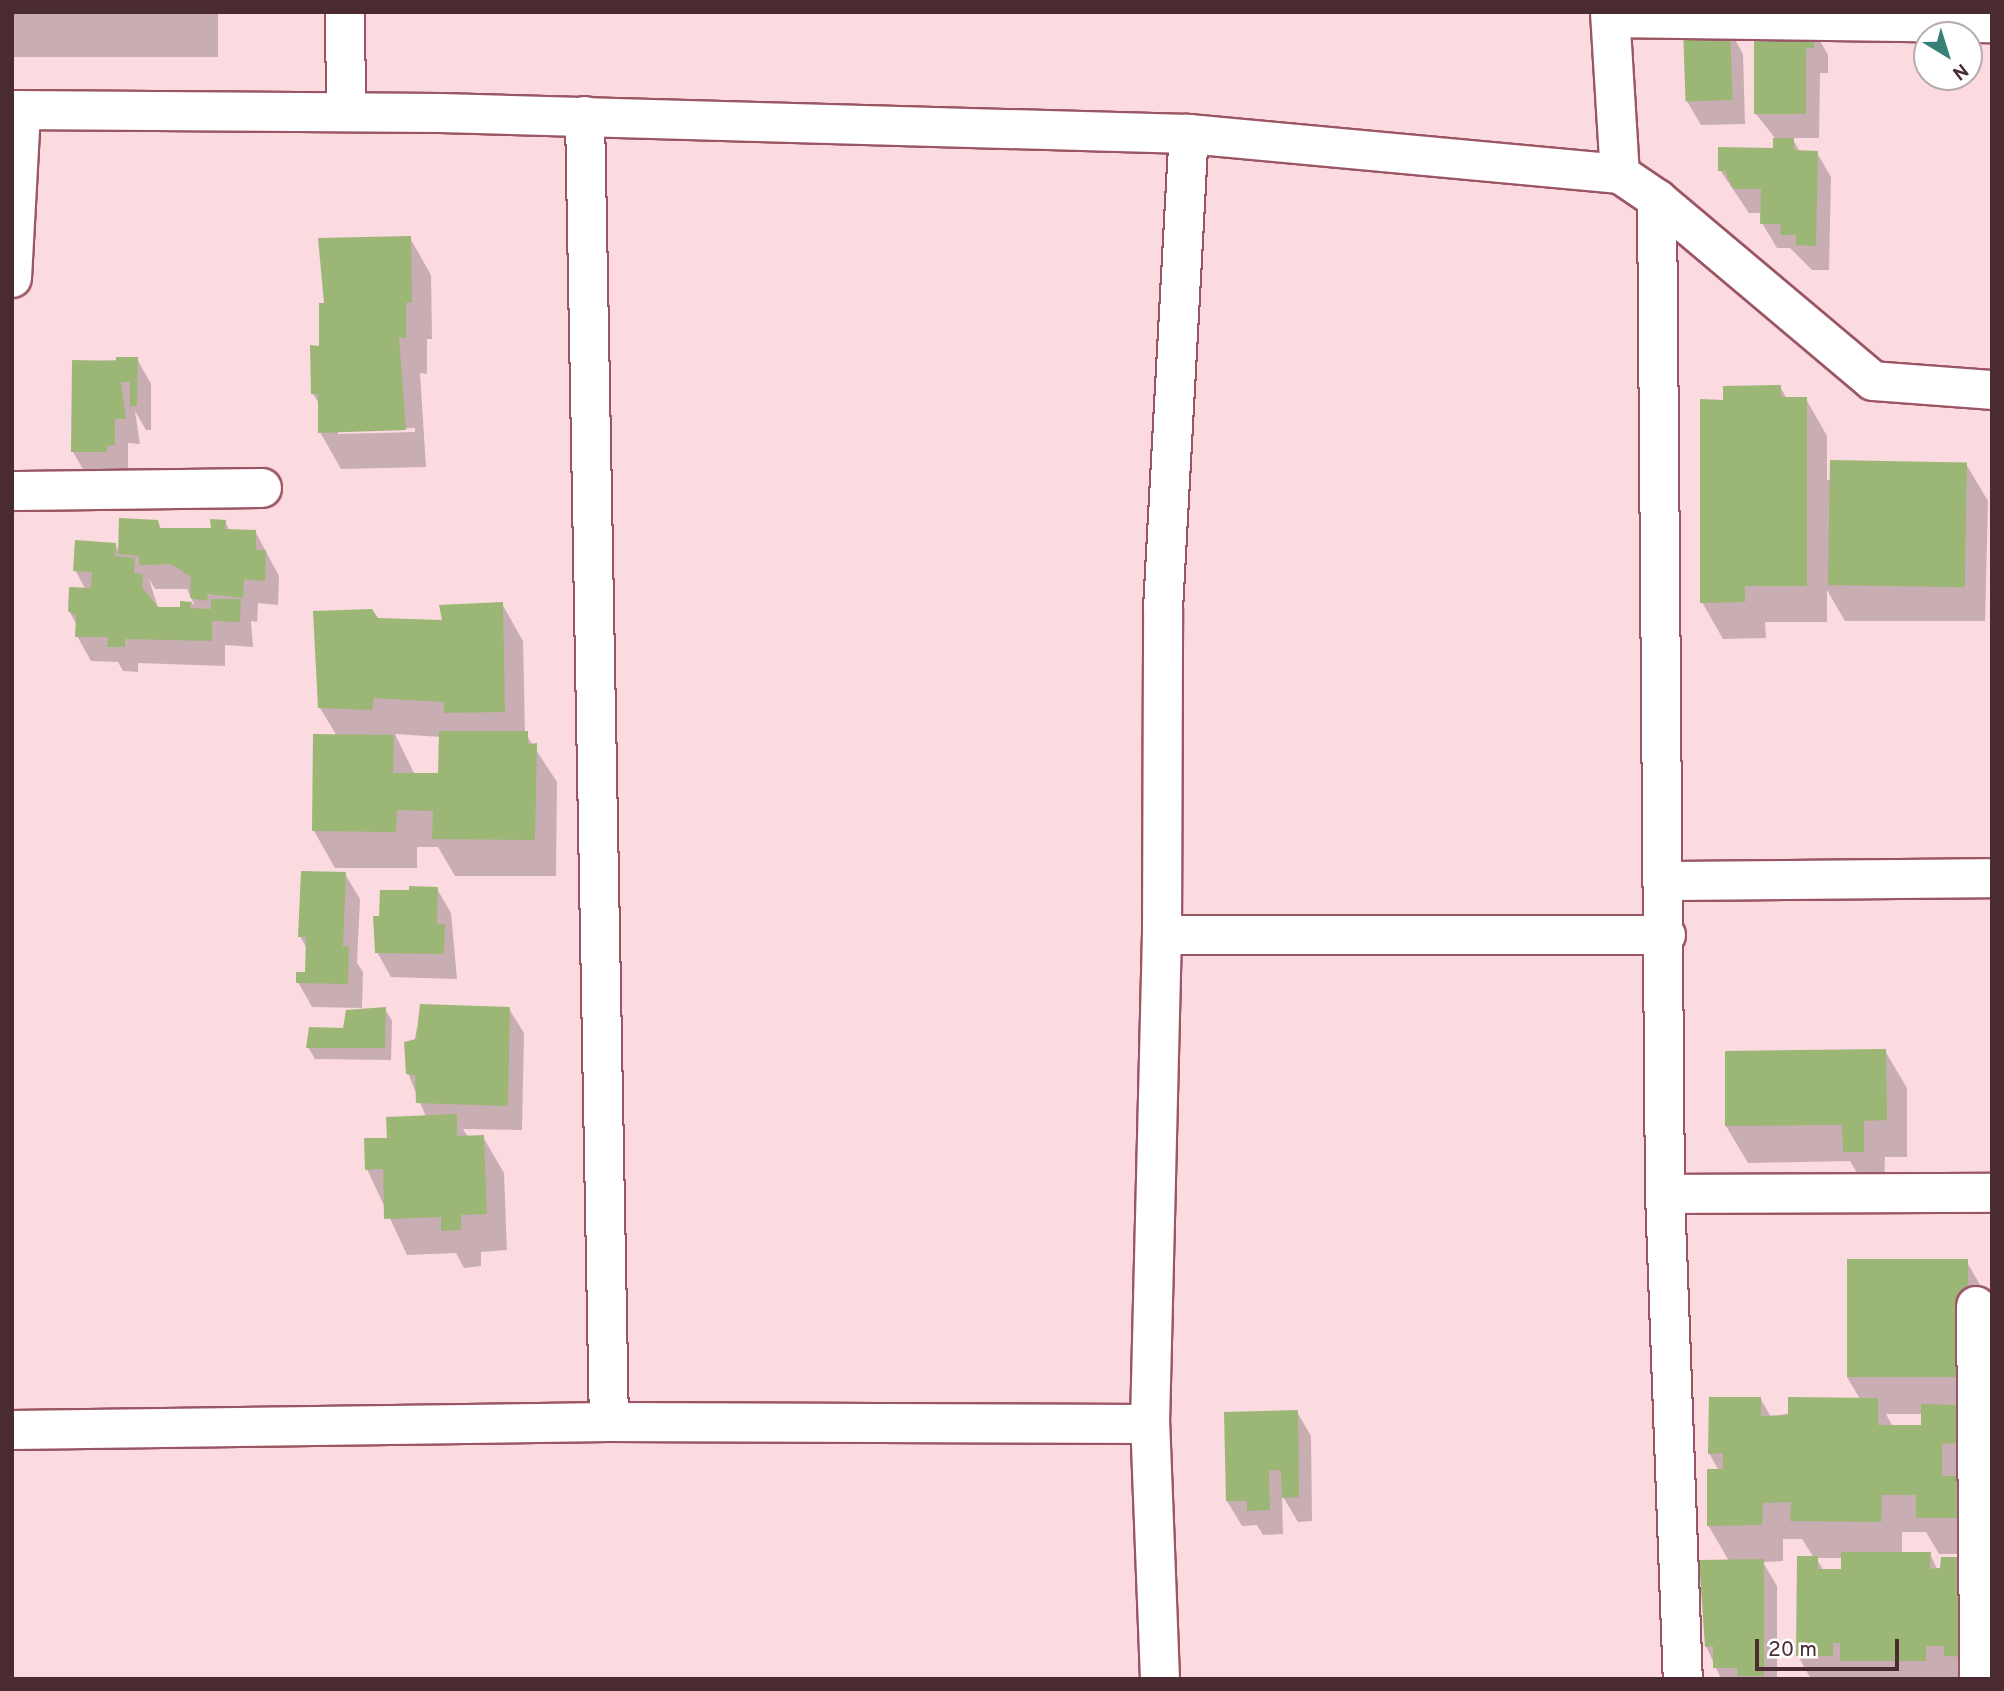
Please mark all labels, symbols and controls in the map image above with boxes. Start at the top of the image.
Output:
north arrow [1913,21,1983,91]
text: N [1947,57,1972,85]
scale bar [1759,1624,1902,1668]
text: 20 m [1768,1637,1817,1664]

